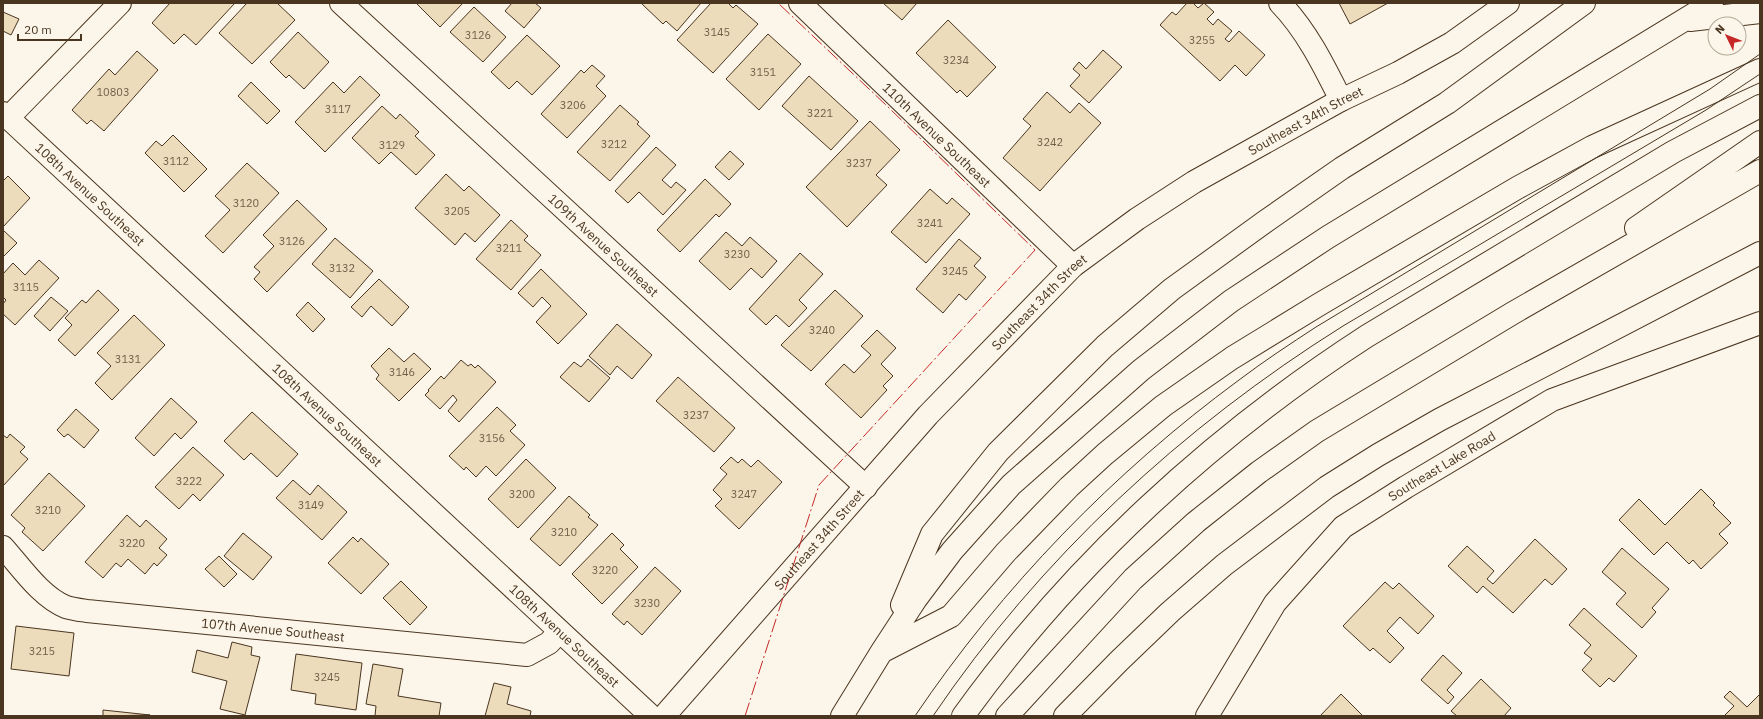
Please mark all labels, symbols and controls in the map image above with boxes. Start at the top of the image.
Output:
scale bar [18,16,81,42]
north arrow [1707,16,1747,56]
text: N [1712,21,1728,37]
text: 20 m [24,22,52,37]
house number: 3145 [704,25,730,39]
house number: 3126 [465,28,491,42]
house number: 3255 [1189,33,1215,47]
house number: 3234 [943,53,970,67]
house number: 3151 [750,65,777,79]
street label: 110th Avenue Southeast [879,79,994,191]
street label: Southeast 34th Street [1245,83,1366,159]
house number: 10803 [97,85,130,99]
house number: 3206 [560,98,586,112]
house number: 3117 [325,102,351,116]
house number: 3221 [807,106,834,120]
house number: 3242 [1037,135,1063,149]
house number: 3212 [601,137,627,151]
house number: 3129 [379,138,405,152]
street label: 108th Avenue Southeast [31,139,148,250]
house number: 3112 [163,154,189,168]
house number: 3237 [846,156,872,170]
street label: 109th Avenue Southeast [544,190,662,300]
house number: 3120 [233,196,259,210]
house number: 3205 [444,204,470,218]
house number: 3241 [917,216,944,230]
house number: 3126 [279,234,305,248]
house number: 3211 [496,241,523,255]
house number: 3230 [724,247,750,261]
street label: Southeast 34th Street [988,251,1090,354]
house number: 3132 [329,261,355,275]
house number: 3245 [942,264,968,278]
house number: 3115 [13,280,39,294]
house number: 3240 [809,323,835,337]
house number: 3131 [115,352,142,366]
street label: 108th Avenue Southeast [268,360,386,470]
house number: 3146 [389,365,415,379]
house number: 3237 [683,408,709,422]
street label: Southeast Lake Road [1385,428,1499,505]
house number: 3156 [479,431,505,445]
house number: 3222 [176,474,202,488]
street label: Southeast 34th Street [771,486,868,594]
house number: 3200 [509,487,535,501]
house number: 3247 [731,487,757,501]
house number: 3149 [298,498,324,512]
house number: 3210 [35,503,61,517]
house number: 3210 [551,525,577,539]
house number: 3220 [119,536,145,550]
house number: 3220 [592,563,618,577]
street label: 108th Avenue Southeast [506,581,623,691]
house number: 3230 [634,596,660,610]
street label: 107th Avenue Southeast [200,614,345,646]
house number: 3215 [29,644,55,658]
house number: 3245 [314,670,340,684]

